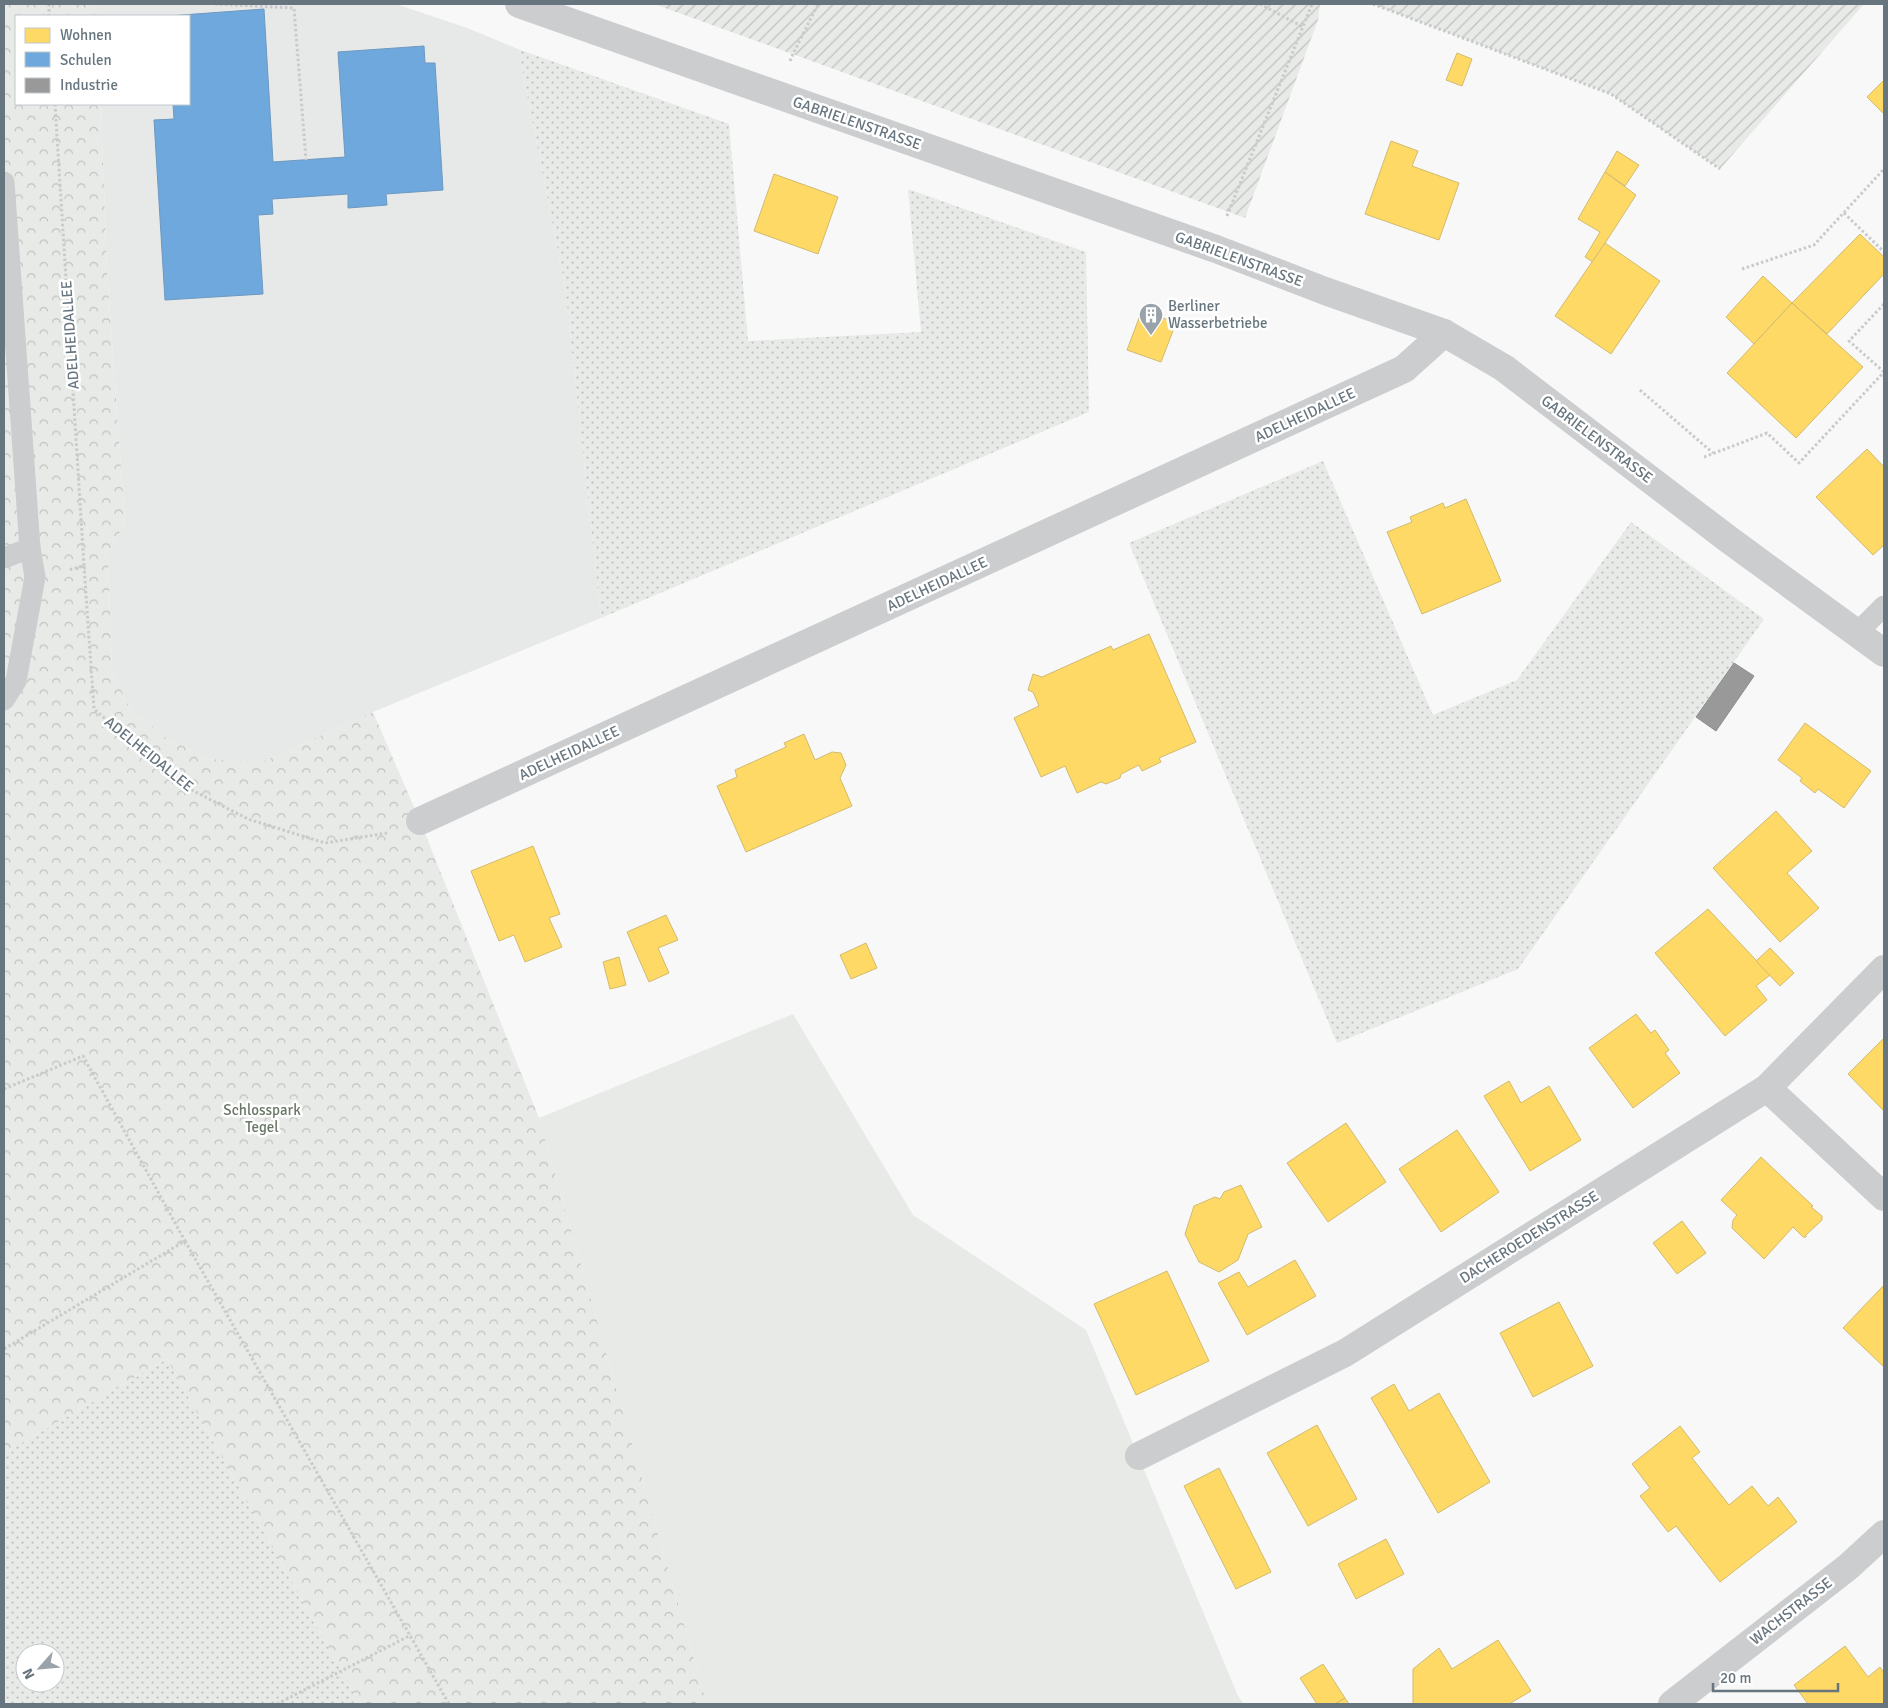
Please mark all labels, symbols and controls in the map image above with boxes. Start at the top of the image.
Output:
legend [15,15,190,105]
text: Wohnen [60,26,112,44]
text: Schulen [60,51,112,69]
text: Industrie [60,76,118,94]
street label: GABRIELENSTRASSE [790,93,924,153]
street label: GABRIELENSTRASSE [1173,227,1305,291]
street label: ADELHEIDALLEE [57,280,83,390]
place label: Berliner Wasserbetriebe [1168,297,1267,332]
building icon: Berliner Wasserbetriebe [1138,302,1164,336]
street label: ADELHEIDALLEE [1252,384,1358,446]
street label: GABRIELENSTRASSE [1538,391,1656,487]
street label: ADELHEIDALLEE [884,553,990,615]
street label: ADELHEIDALLEE [101,713,197,795]
street label: ADELHEIDALLEE [516,722,622,784]
park label: Schlosspark Tegel [223,1101,301,1136]
street label: DACHEROEDENSTRASSE [1456,1187,1602,1287]
street label: WACHSTRASSE [1746,1573,1836,1649]
north arrow [15,1643,65,1693]
scale bar [1713,1660,1838,1692]
text: N [19,1665,39,1682]
text: 20 m [1720,1669,1751,1687]

